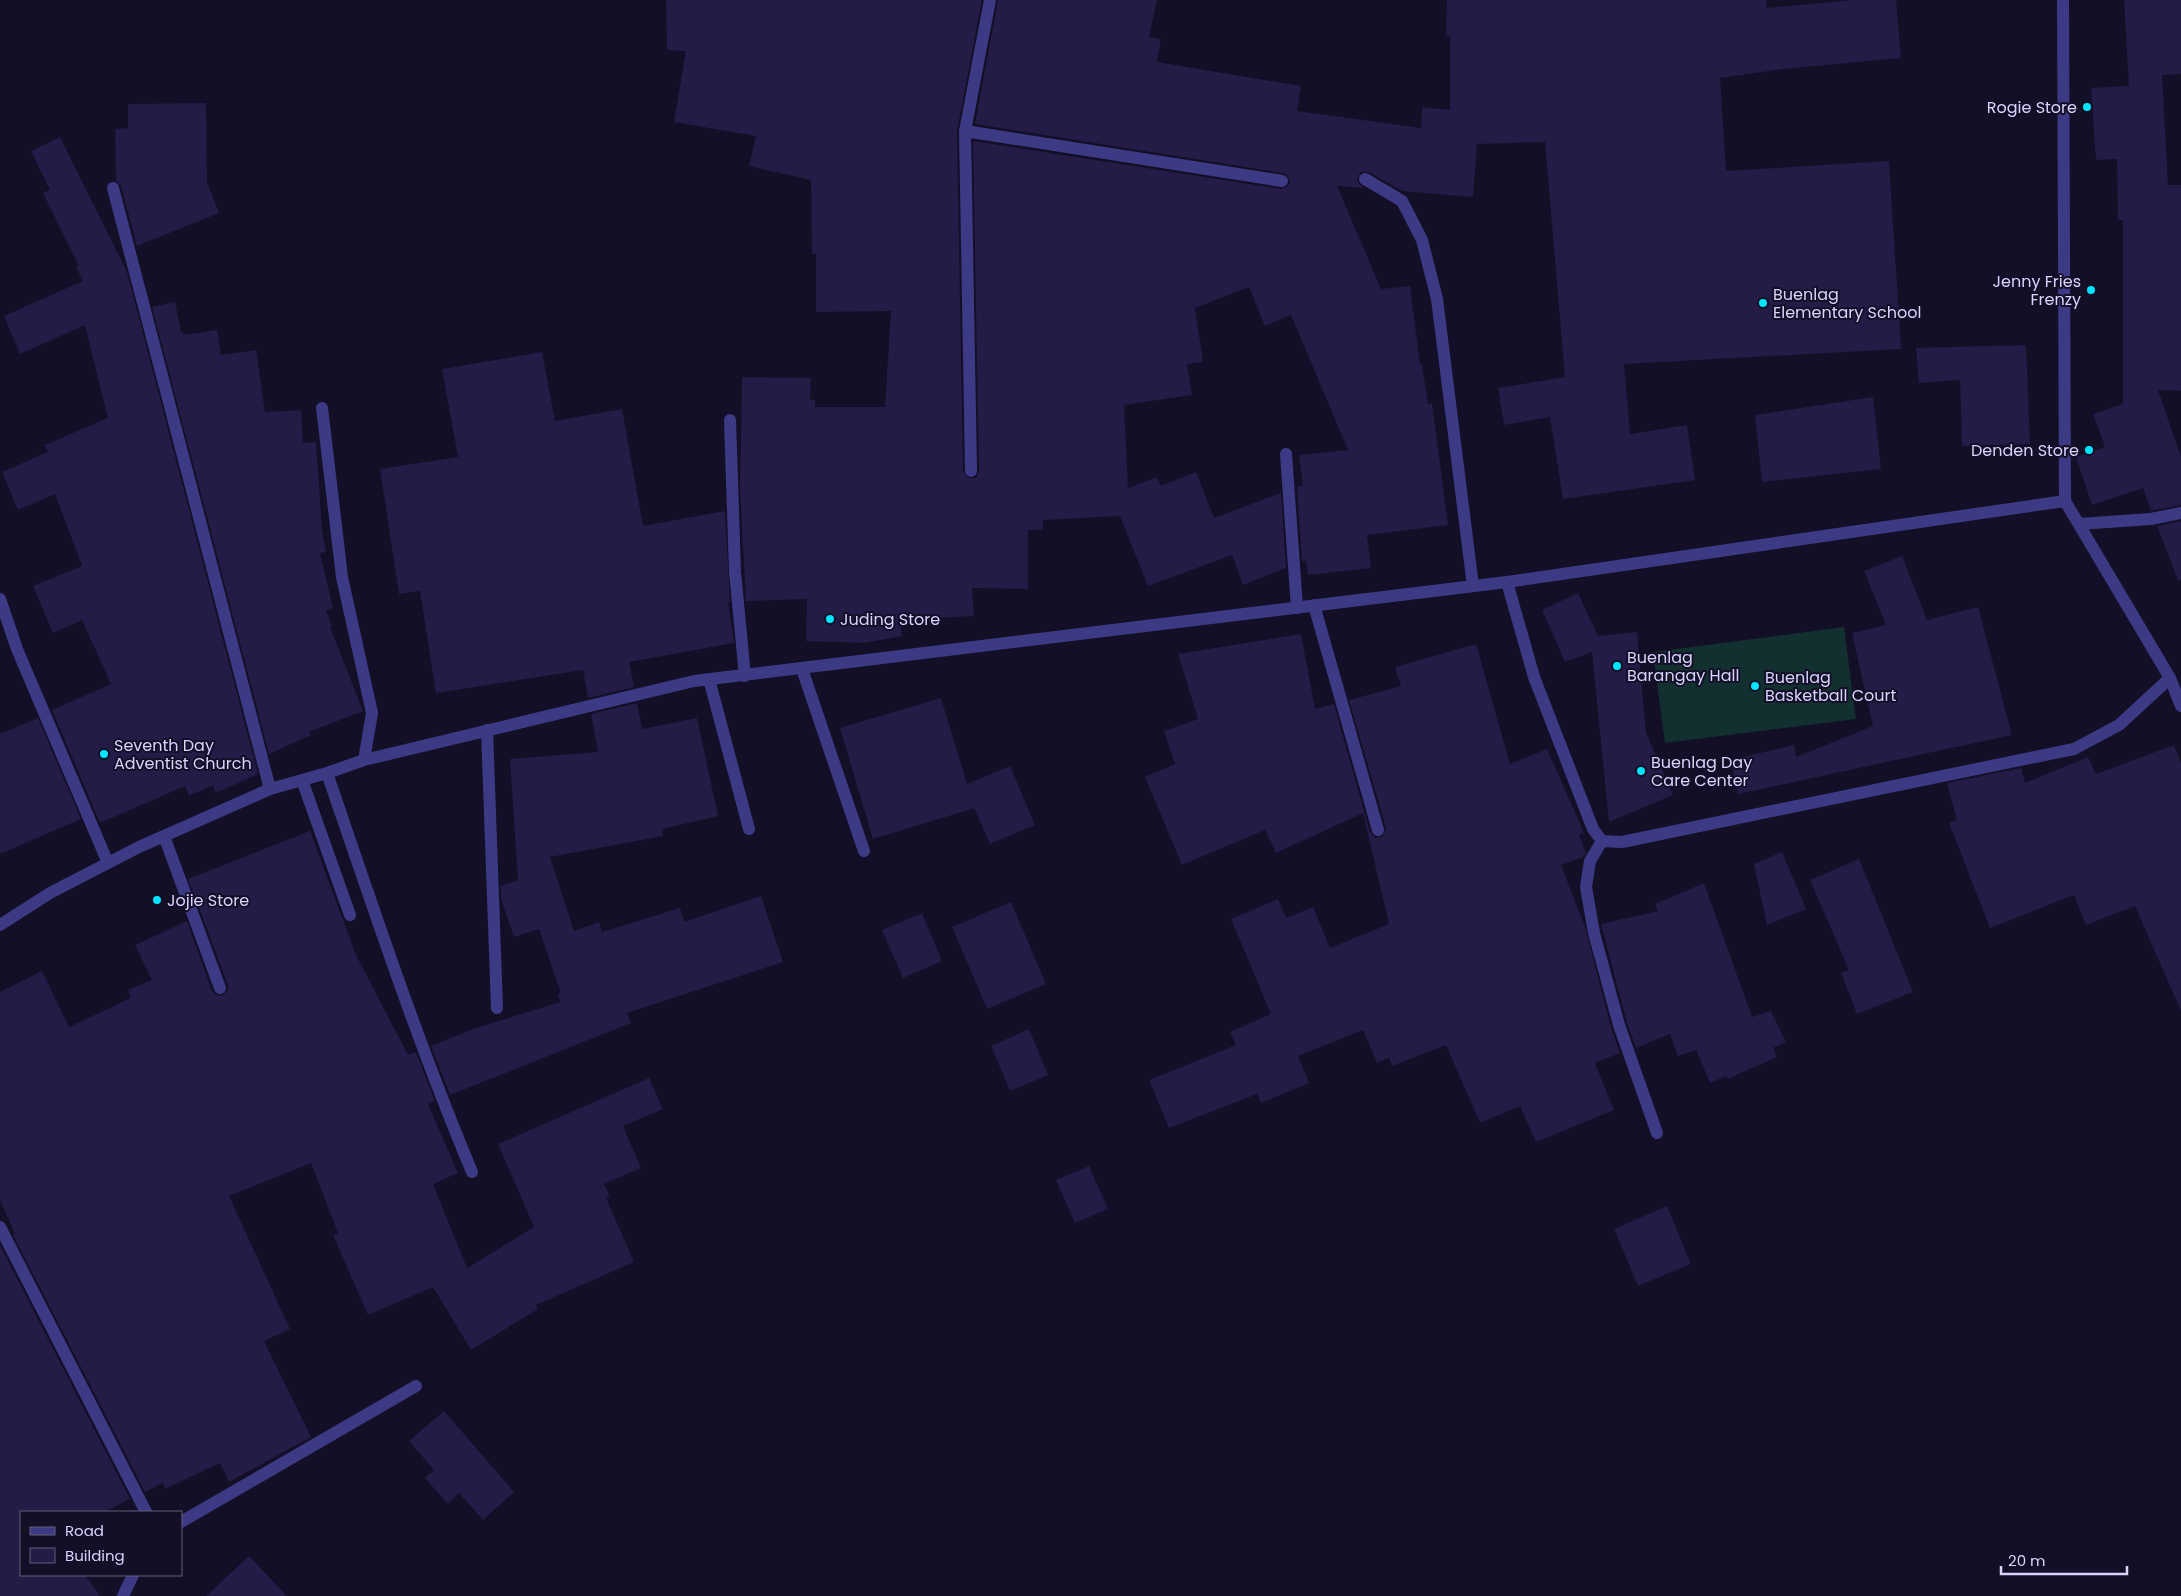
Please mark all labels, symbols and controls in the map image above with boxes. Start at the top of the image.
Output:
place label: Rogie Store [1987,96,2077,119]
marker: Rogie Store [2081,101,2093,113]
place label: Jenny Fries Frenzy [1993,270,2081,311]
place label: Buenlag Elementary School [1773,283,1921,324]
marker: Jenny Fries Frenzy [2085,284,2097,296]
marker: Buenlag Elementary School [1757,297,1769,309]
place label: Denden Store [1971,439,2079,462]
marker: Denden Store [2083,444,2095,456]
place label: Juding Store [840,608,940,631]
marker: Juding Store [824,613,836,625]
place label: Buenlag Barangay Hall [1627,646,1739,687]
marker: Buenlag Barangay Hall [1611,660,1623,672]
place label: Buenlag Basketball Court [1765,666,1897,707]
marker: Buenlag Basketball Court [1749,680,1761,692]
place label: Seventh Day Adventist Church [114,734,252,775]
marker: Seventh Day Adventist Church [98,748,110,760]
place label: Buenlag Day Care Center [1651,751,1752,792]
marker: Buenlag Day Care Center [1635,765,1647,777]
place label: Jojie Store [167,889,249,912]
marker: Jojie Store [151,894,163,906]
legend [20,1511,182,1576]
text: Road [65,1520,104,1541]
scale bar [2001,1544,2127,1576]
text: Building [65,1545,125,1566]
text: 20 m [2008,1550,2046,1571]

